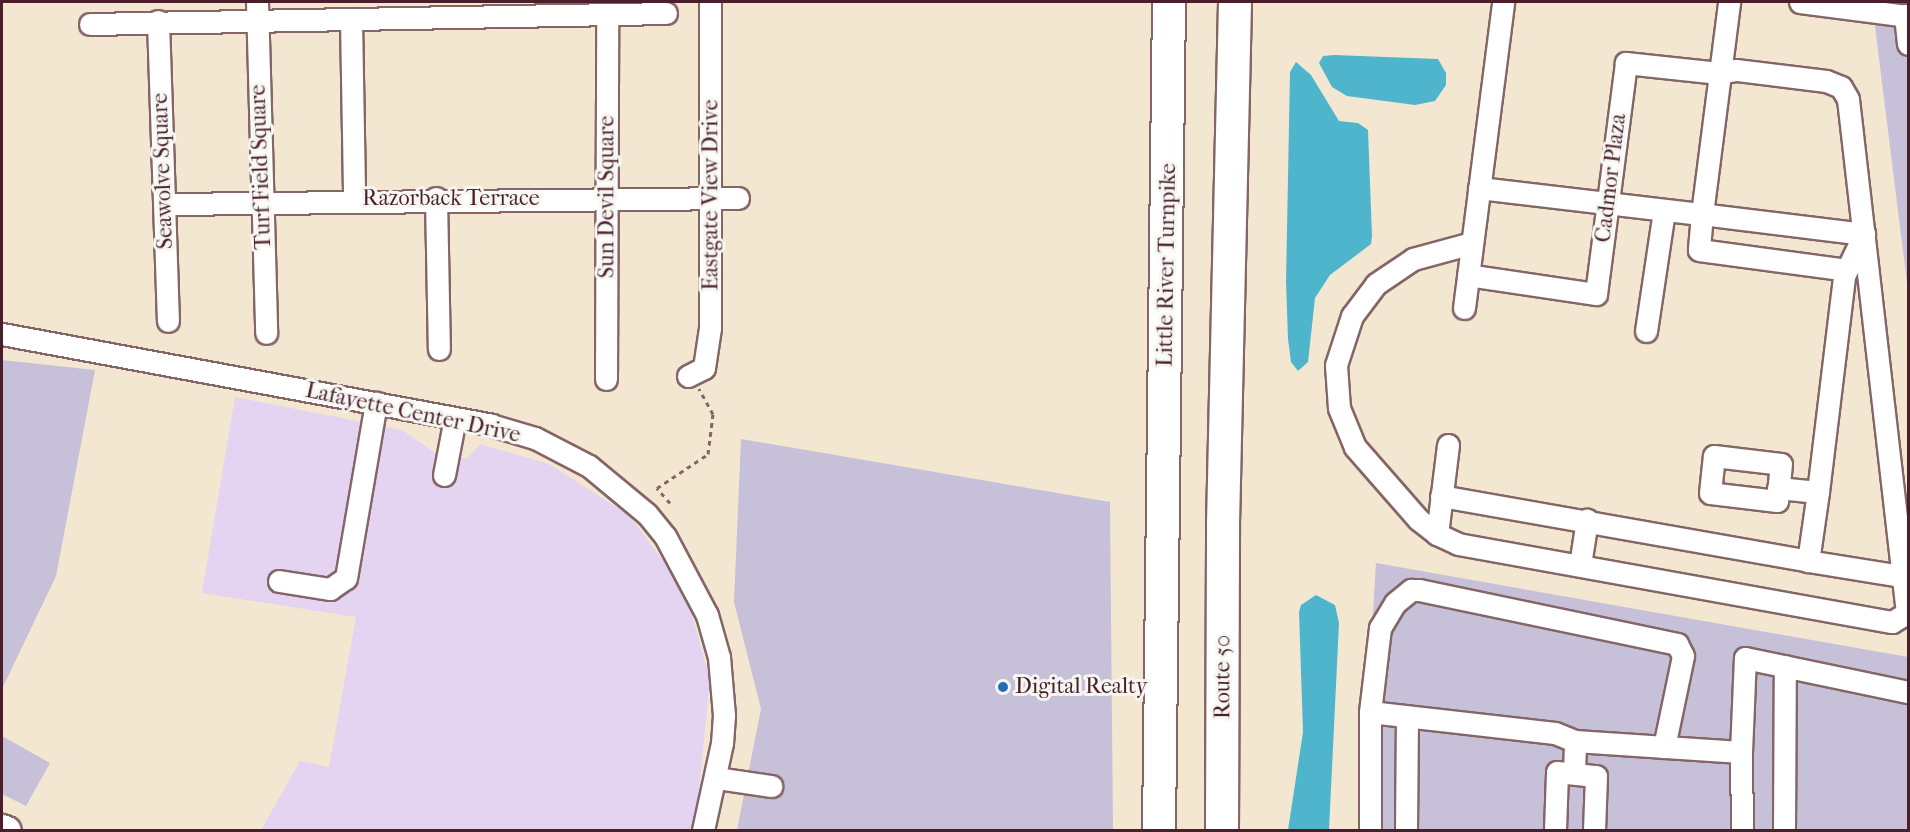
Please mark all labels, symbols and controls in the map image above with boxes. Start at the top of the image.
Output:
street label: Turf Field Square [245,84,277,250]
street label: Seawolve Square [147,92,179,250]
street label: Eastgate View Drive [698,99,724,291]
street label: Cadmor Plaza [1590,112,1632,244]
street label: Sun Devil Square [594,116,620,278]
street label: Little River Turnpike [1152,163,1182,367]
street label: Razorback Terrace [362,186,540,212]
street label: Lafayette Center Drive [303,377,523,449]
street label: Route 50 [1210,635,1236,719]
place label: Digital Realty [1015,674,1148,700]
marker: Digital Realty [996,680,1010,694]

